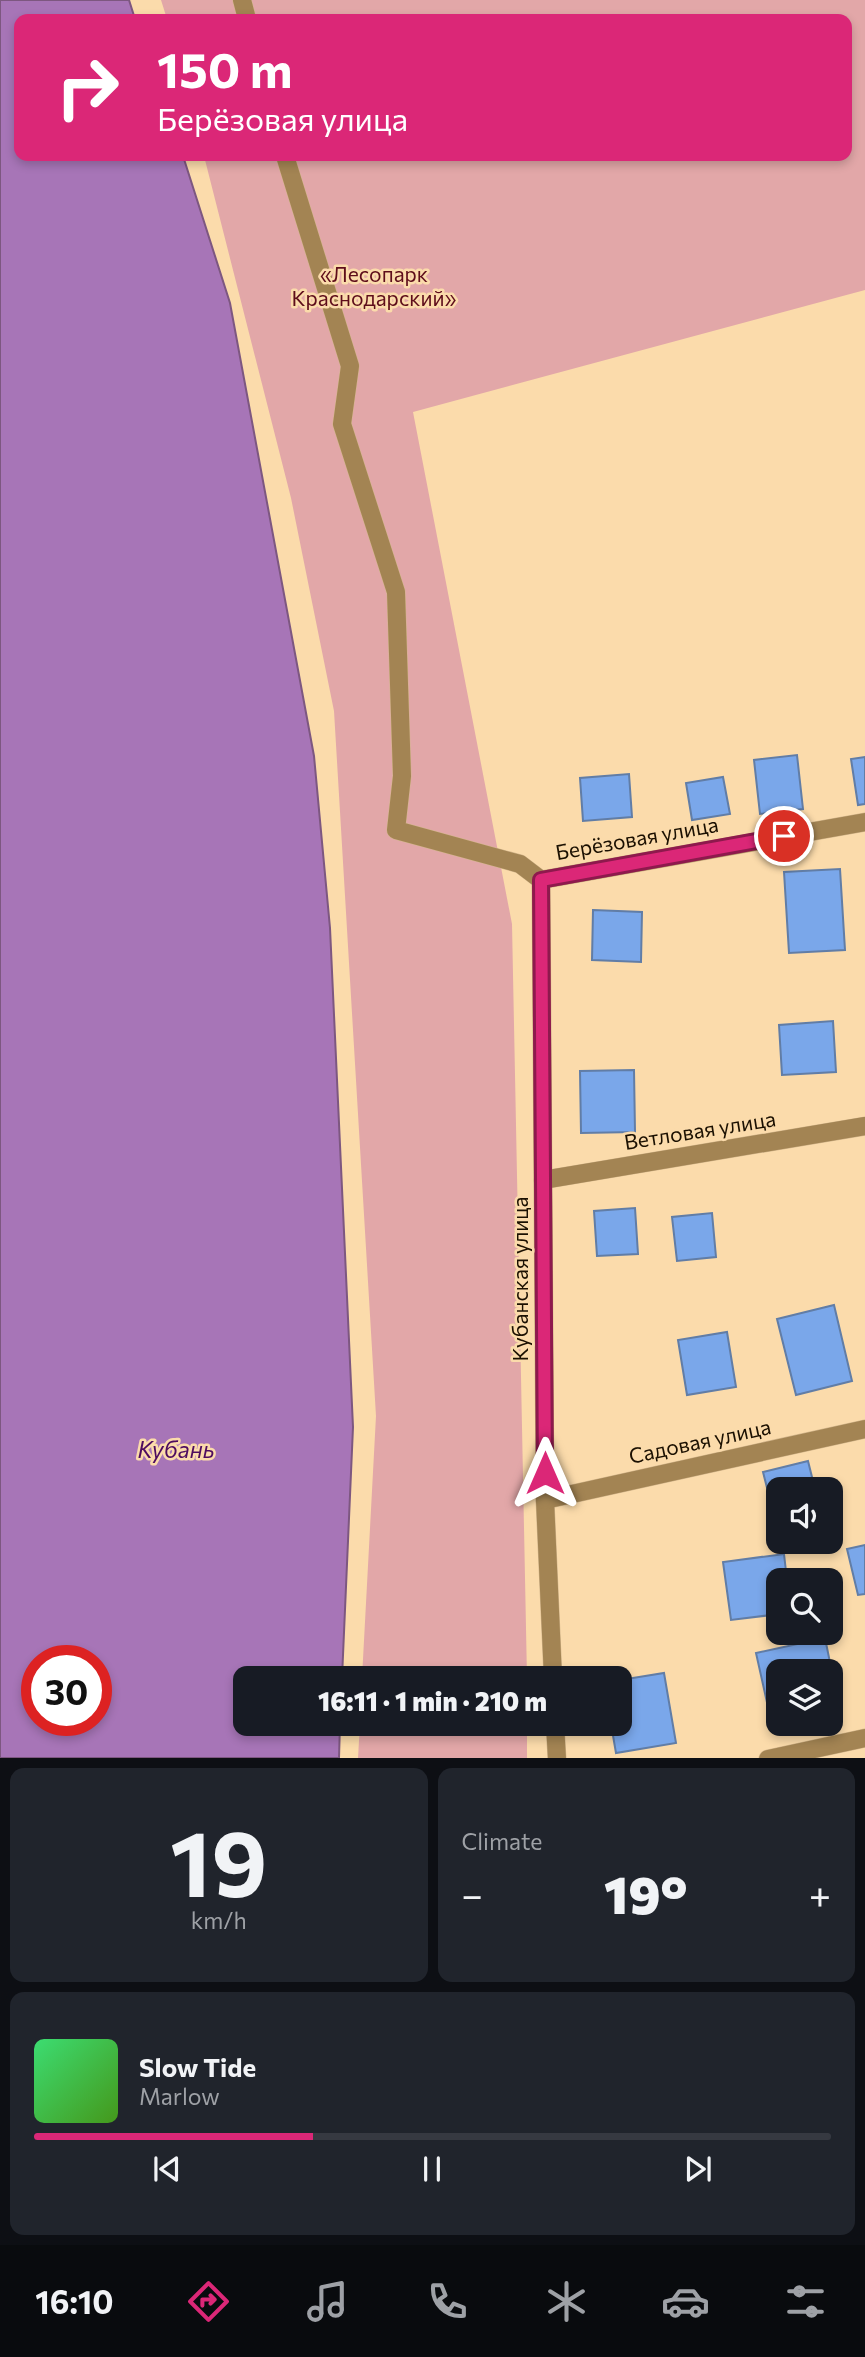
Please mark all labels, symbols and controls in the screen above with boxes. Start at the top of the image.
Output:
text: 150 m [157,38,292,98]
icon: right [42,42,133,133]
text: Берёзовая улица [157,98,408,138]
park label: «Лесопарк Краснодарский» [291,261,457,310]
pin [754,806,814,866]
street label: Берёзовая улица [553,811,720,864]
icon: arrive [765,817,803,855]
street label: Ветловая улица [622,1105,777,1154]
street label: Кубанская улица [507,1197,532,1361]
street label: Садовая улица [626,1413,773,1468]
water label: Кубань [137,1435,215,1463]
position arrow [508,1436,582,1510]
map controls [766,1477,843,1736]
button: sound [766,1477,843,1554]
button: search [766,1568,843,1645]
speed limit sign: 30 [21,1645,112,1736]
button: layers [766,1659,843,1736]
text: 16:11 · 1 min · 210 m [318,1685,547,1716]
text: 19 [170,1804,267,1916]
text: Climate [462,1827,543,1855]
text: 19° [604,1861,688,1925]
text: − [462,1870,483,1917]
text: + [809,1870,831,1917]
text: km/h [191,1906,247,1934]
text: Slow Tide [139,2051,256,2082]
text: Marlow [139,2082,220,2110]
icon: previous [148,2150,186,2188]
icon: pause [413,2150,451,2188]
icon: next [679,2150,717,2188]
icon: directions [184,2277,233,2326]
icon: music [303,2277,352,2326]
icon: phone [423,2277,472,2326]
icon: climate [542,2277,591,2326]
icon: car [661,2277,710,2326]
icon: filters [781,2277,830,2326]
text: 16:10 [35,2281,114,2321]

